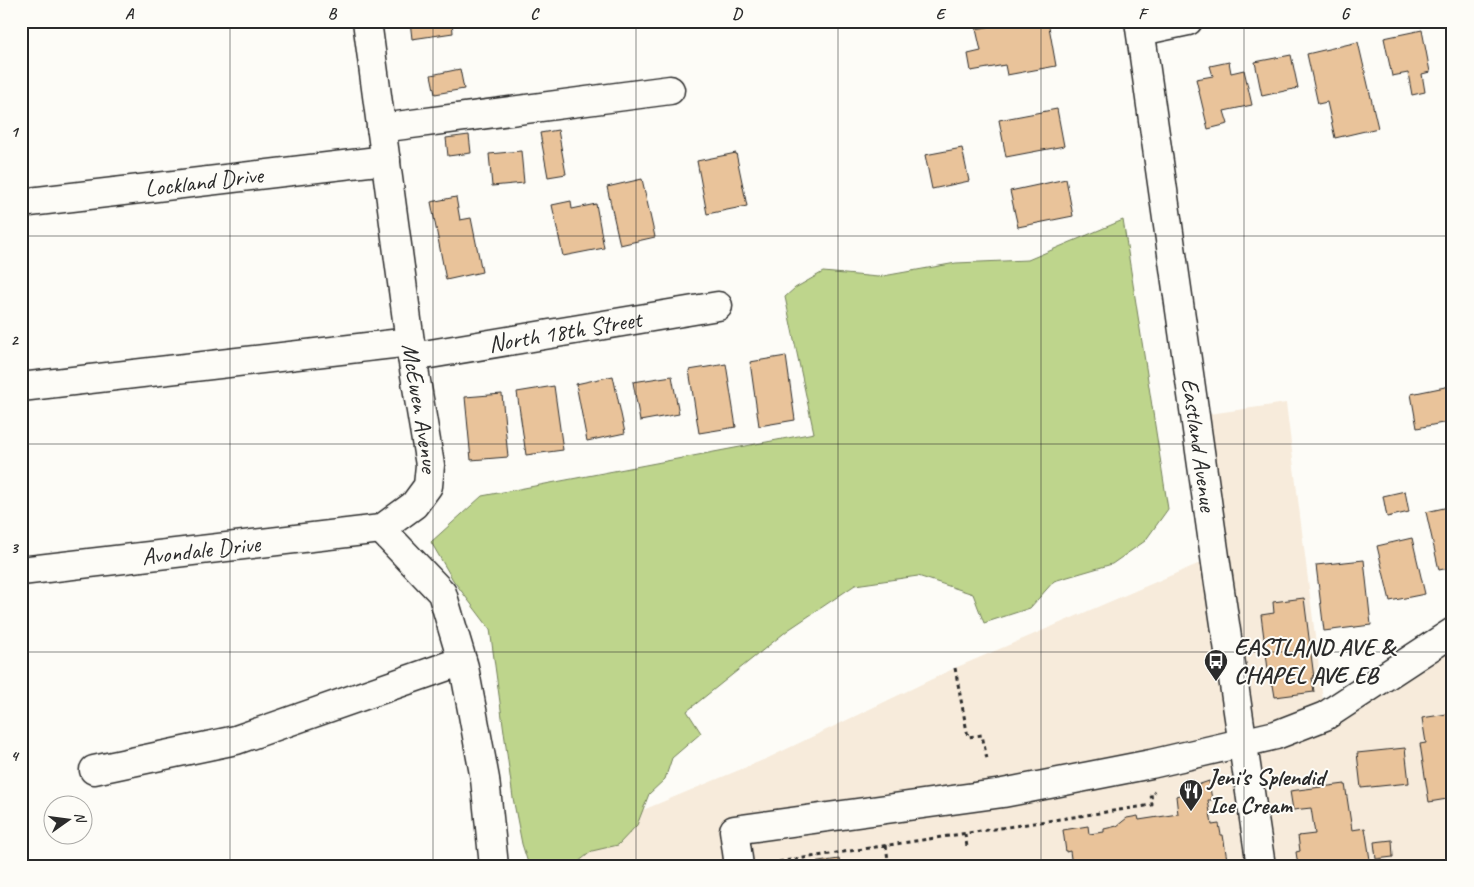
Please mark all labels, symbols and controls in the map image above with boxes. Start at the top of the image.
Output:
text: A [125,4,135,24]
text: B [328,4,338,24]
text: C [530,4,540,24]
text: D [732,4,743,24]
text: E [936,4,947,24]
text: F [1138,4,1149,24]
text: G [1341,4,1351,24]
text: 1 [10,122,19,142]
street label: Lockland Drive [143,159,267,203]
street label: North 18th Street [486,304,645,359]
text: 2 [10,330,19,350]
street label: McEwen Avenue [395,342,445,476]
street label: Eastland Avenue [1175,376,1224,515]
street label: Avondale Drive [140,528,264,572]
text: 3 [10,538,19,558]
place label: EASTLAND AVE & CHAPEL AVE EB [1234,632,1398,690]
bus stop icon: EASTLAND AVE & CHAPEL AVE EB [1203,648,1229,682]
text: 4 [10,746,19,766]
place label: Jeni's Splendid Ice Cream [1206,762,1329,820]
restaurant icon: Jeni's Splendid Ice Cream [1178,778,1204,812]
north arrow [42,794,92,844]
text: N [71,811,90,825]

